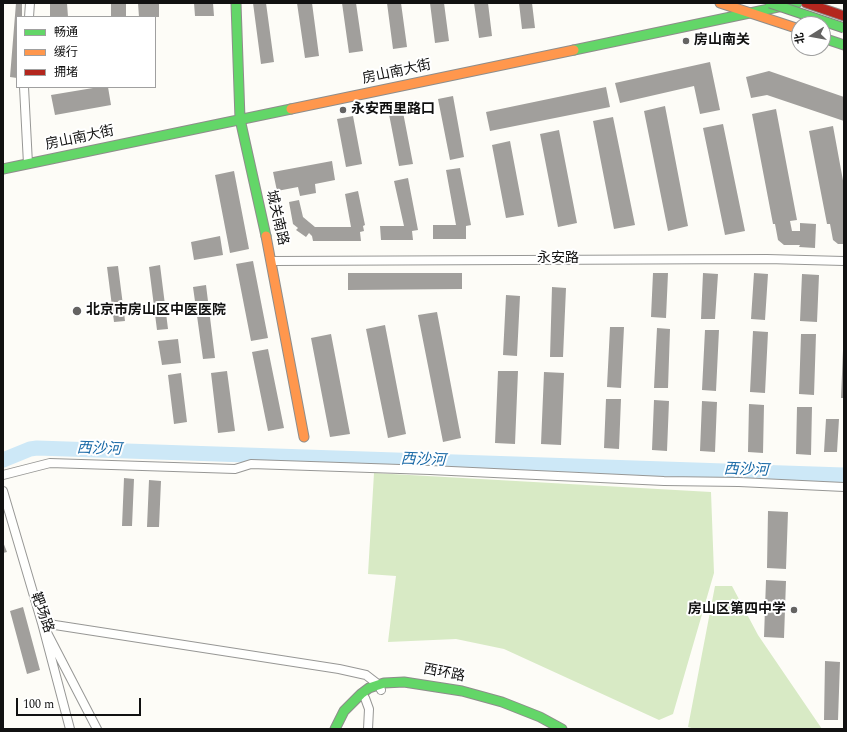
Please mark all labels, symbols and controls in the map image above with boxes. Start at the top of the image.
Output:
legend [16,16,156,88]
north arrow [791,16,831,56]
text: 畅通 [54,23,78,42]
text: 北 [790,31,809,45]
place label: 房山南关 [694,33,750,49]
marker: 房山南关 [681,36,691,46]
text: 缓行 [54,43,78,62]
street label: 房山南大街 [361,58,433,88]
text: 拥堵 [54,63,78,82]
place label: 永安西里路口 [351,102,435,118]
marker: 永安西里路口 [338,105,348,115]
street label: 房山南大街 [44,124,116,154]
street label: 城关南路 [262,189,290,247]
street label: 永安路 [537,251,579,267]
place label: 北京市房山区中医医院 [86,303,226,319]
marker: 北京市房山区中医医院 [71,305,83,317]
water label: 西沙河 [76,440,122,460]
water label: 西沙河 [400,451,446,471]
water label: 西沙河 [723,461,769,481]
street label: 靶场路 [26,590,56,636]
place label: 房山区第四中学 [688,602,786,618]
marker: 房山区第四中学 [789,605,799,615]
street label: 西环路 [422,662,466,686]
scale bar [18,690,143,716]
text: 100 m [23,695,54,714]

